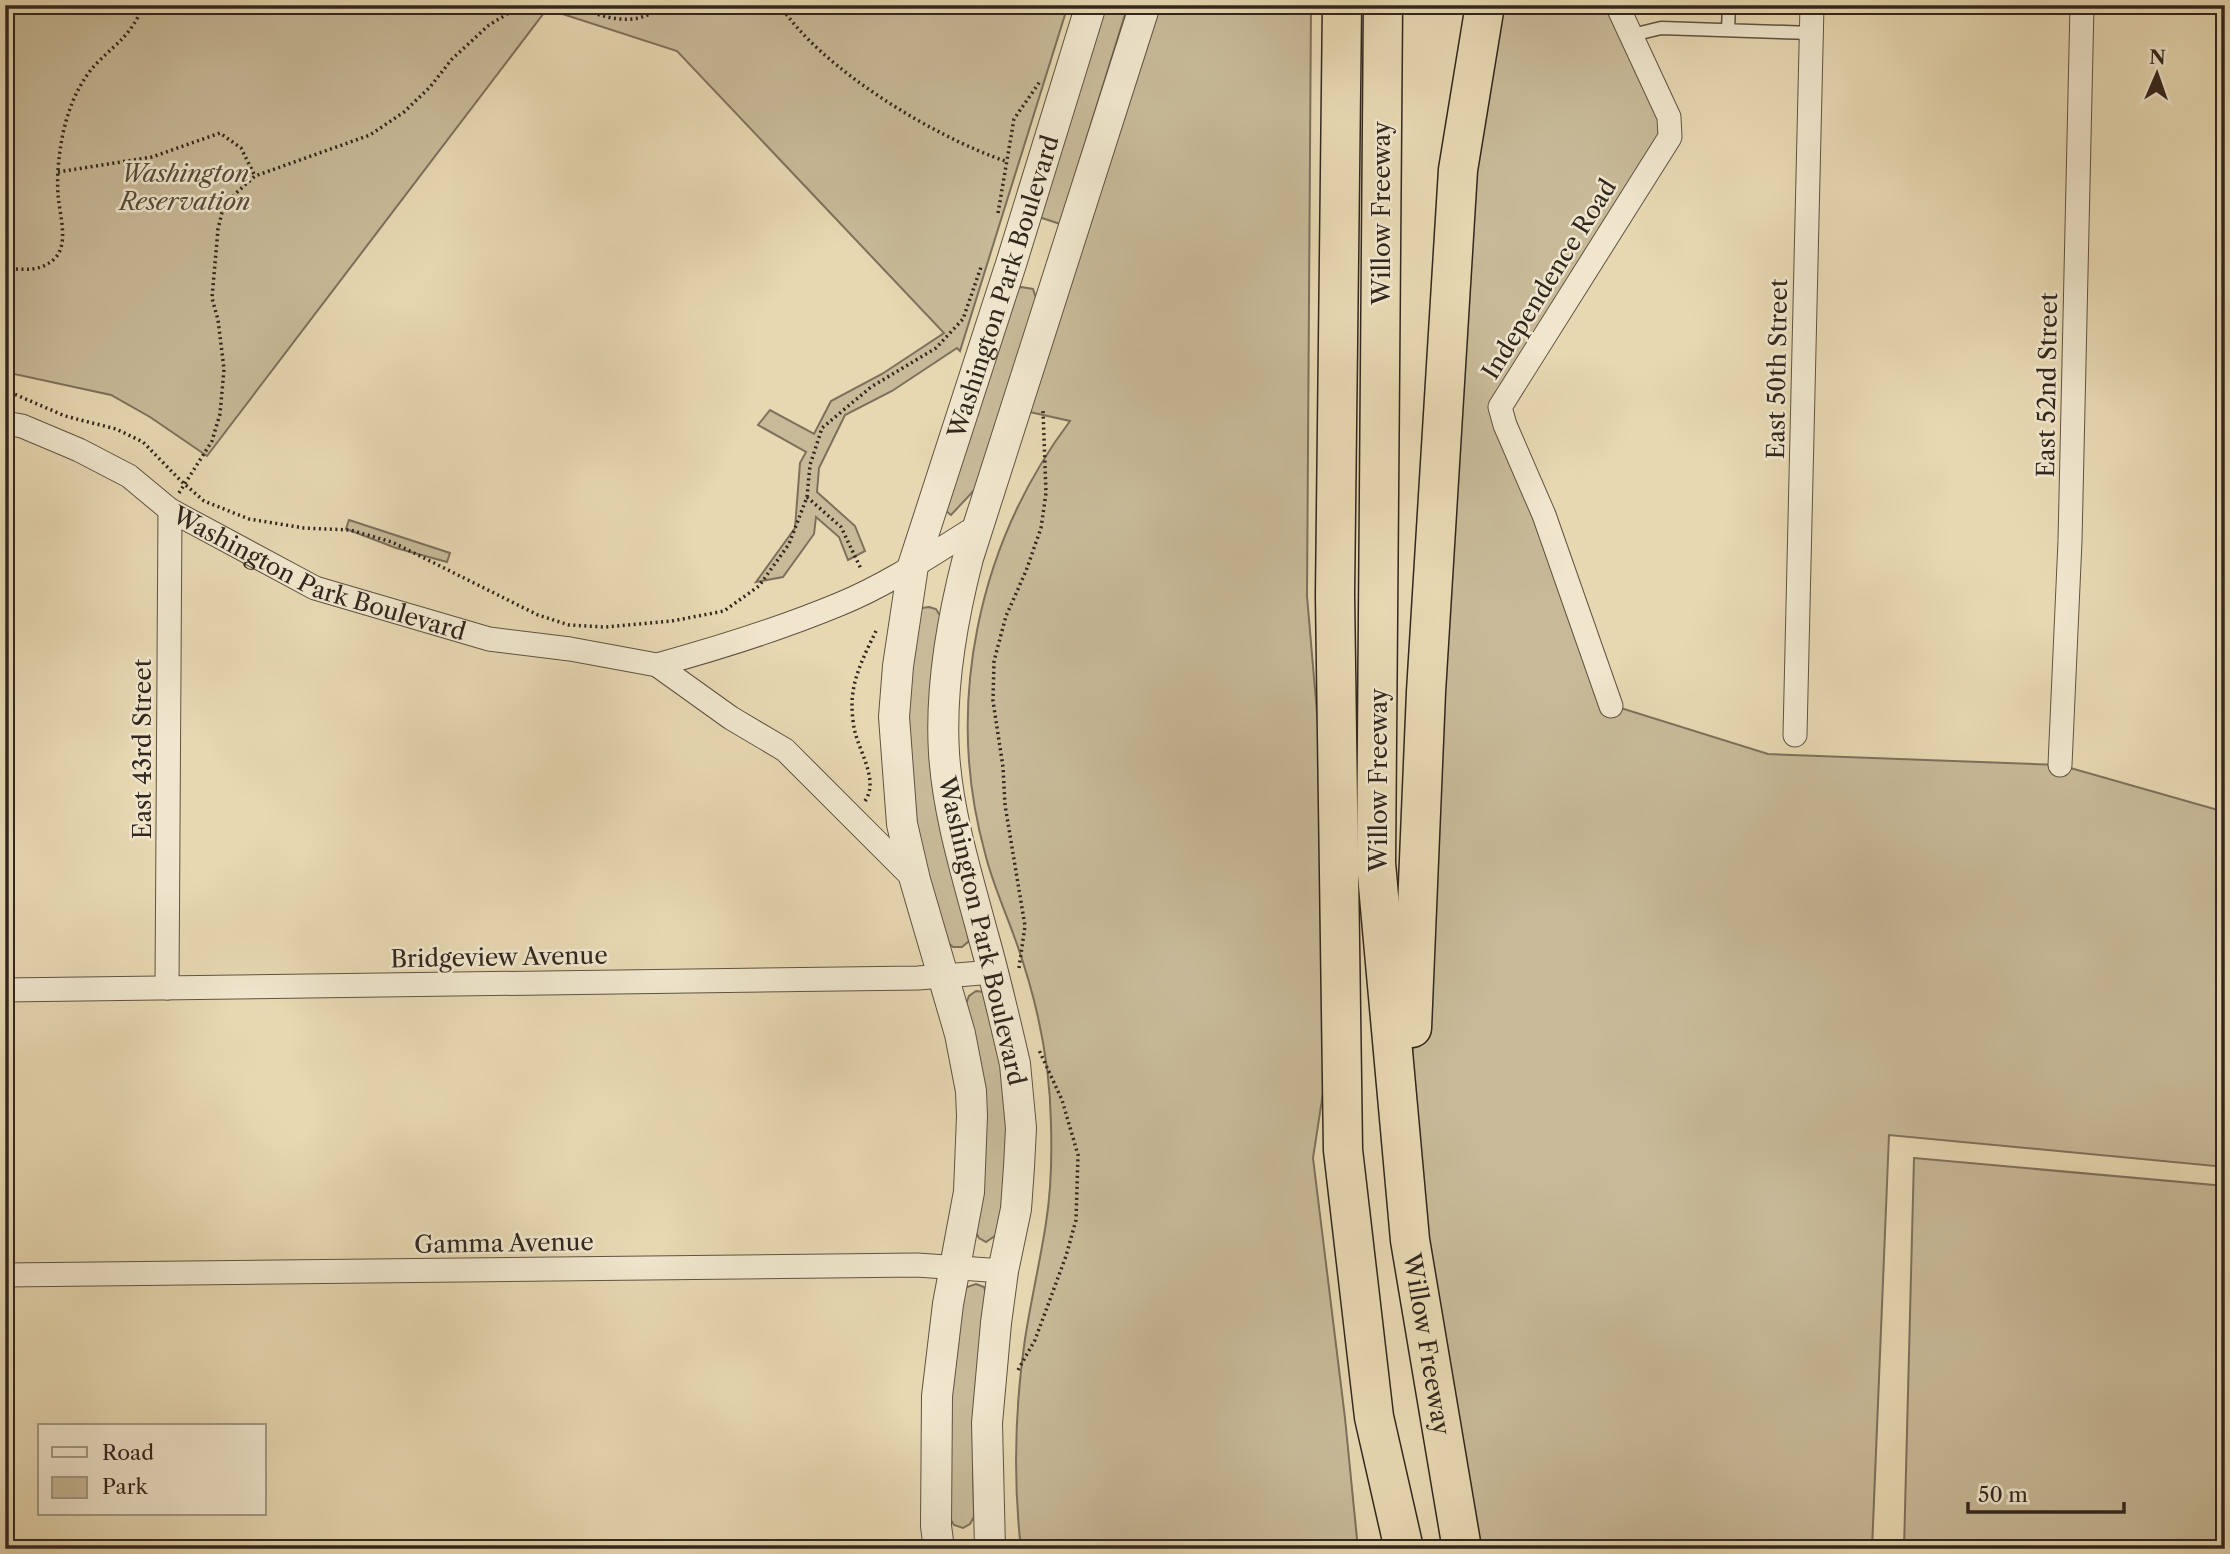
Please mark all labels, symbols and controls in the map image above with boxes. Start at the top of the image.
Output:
north arrow [2122,38,2192,108]
text: N [2149,46,2166,69]
street label: Willow Freeway [1367,120,1396,306]
street label: Washington Park Boulevard [941,131,1065,442]
park label: Washington Reservation [117,159,251,216]
street label: Independence Road [1476,173,1623,384]
street label: East 50th Street [1761,278,1793,460]
street label: East 52nd Street [2031,292,2063,478]
street label: Washington Park Boulevard [167,499,470,646]
street label: East 43rd Street [128,658,157,839]
street label: Willow Freeway [1364,687,1393,873]
street label: Washington Park Boulevard [932,773,1032,1088]
street label: Bridgeview Avenue [390,941,608,973]
street label: Gamma Avenue [414,1227,594,1259]
street label: Willow Freeway [1398,1250,1457,1438]
legend [38,1424,266,1516]
text: Road [102,1440,154,1465]
scale bar [1968,1470,2123,1514]
text: Park [102,1474,148,1499]
text: 50 m [1978,1482,2028,1507]

